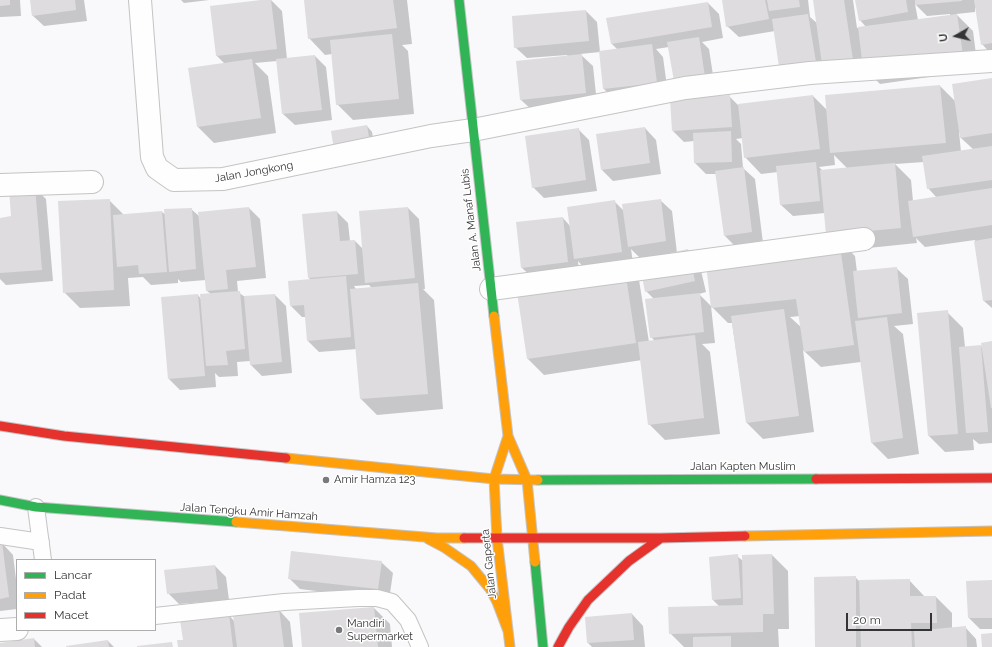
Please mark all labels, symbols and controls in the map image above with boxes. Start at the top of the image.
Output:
north arrow [936,16,976,56]
text: U [937,33,951,43]
street label: Jalan Jongkong [214,159,294,185]
street label: Jalan A. Manaf Lubis [458,168,484,272]
street label: Jalan Kapten Muslim [690,460,796,474]
place label: Amir Hamza 123 [334,473,415,487]
marker: Amir Hamza 123 [321,475,331,485]
street label: Jalan Tengku Amir Hamzah [180,501,318,523]
street label: Jalan Gaperta [479,528,499,600]
legend [16,559,156,631]
text: Lancar [54,568,92,582]
text: Padat [54,588,86,602]
scale bar [848,605,934,631]
text: Macet [54,608,89,622]
text: 20 m [853,613,881,627]
place label: Mandiri Supermarket [347,617,413,643]
marker: Mandiri Supermarket [334,625,344,635]

